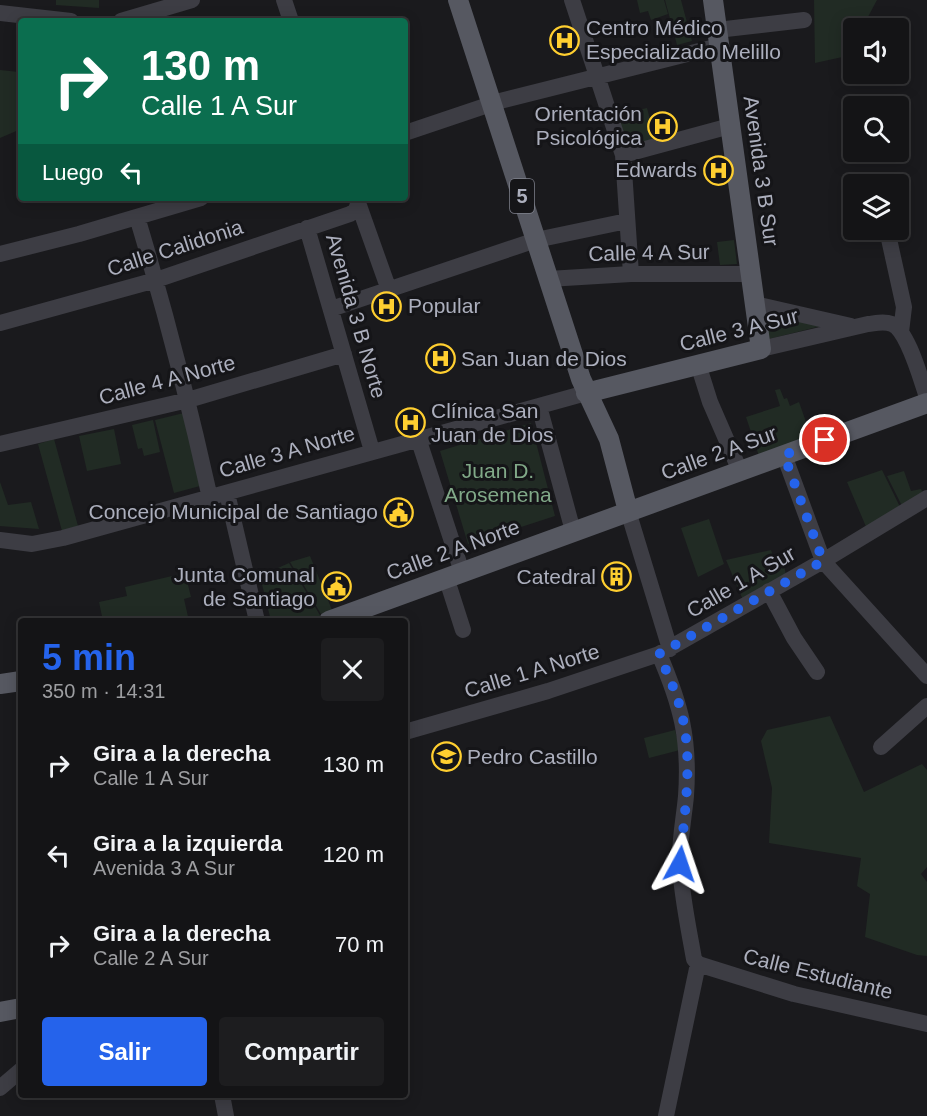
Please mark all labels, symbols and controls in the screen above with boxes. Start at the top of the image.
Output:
place label: Centro Médico Especializado Melillo [586,16,781,63]
map controls [843,18,909,240]
button: sound [843,18,909,84]
hospital icon: Centro Médico Especializado Melillo [549,24,581,56]
icon: right [42,42,120,120]
text: 130 m [141,42,260,89]
text: Calle 1 A Sur [141,91,297,121]
street label: Avenida 3 B Sur [740,94,783,247]
button: search [843,96,909,162]
place label: Orientación Psicológica [535,102,642,149]
hospital icon: Orientación Psicológica [647,110,679,142]
hospital icon: Edwards [702,154,734,186]
icon: left [115,156,148,189]
place label: Edwards [615,158,697,181]
text: Luego [42,160,103,185]
button: layers [843,174,909,240]
road number: 5 [510,179,534,213]
street label: Calle Calidonia [104,215,246,280]
street label: Avenida 3 B Norte [322,231,391,401]
street label: Calle 4 A Sur [588,240,710,265]
hospital icon: Popular [371,290,403,322]
place label: Popular [408,294,480,317]
street label: Calle 3 A Sur [677,304,801,355]
hospital icon: San Juan de Dios [424,343,456,375]
place label: San Juan de Dios [461,347,627,370]
street label: Calle 4 A Norte [96,350,238,409]
place label: Clínica San Juan de Dios [431,399,554,446]
hospital icon: Clínica San Juan de Dios [394,407,426,439]
pin [799,414,850,465]
street label: Calle 3 A Norte [216,421,357,482]
street label: Calle 2 A Sur [658,421,780,484]
icon: arrive [808,423,841,456]
park label: Juan D. Arosemena [444,459,552,506]
public building icon: Concejo Municipal de Santiago [383,496,415,528]
place label: Concejo Municipal de Santiago [88,500,378,523]
street label: Calle 2 A Norte [383,515,523,584]
street label: Calle 1 A Sur [682,541,799,622]
building icon: Catedral [601,561,633,593]
place label: Junta Comunal de Santiago [174,563,315,610]
place label: Catedral [517,565,596,588]
public building icon: Junta Comunal de Santiago [320,571,352,603]
text: 5 min [42,637,136,678]
button: close [321,638,384,701]
street label: Calle 1 A Norte [462,639,602,702]
text: 350 m · 14:31 [42,680,165,702]
text: Gira a la derecha [93,741,270,766]
school or university icon: Pedro Castillo [430,741,462,773]
place label: Pedro Castillo [467,745,598,768]
icon: right [42,749,75,782]
text: 130 m [323,752,384,777]
text: Calle 1 A Sur [93,767,209,789]
text: Gira a la izquierda [93,831,283,856]
position arrow [648,832,712,896]
icon: left [42,839,75,872]
text: 120 m [323,842,384,867]
text: Avenida 3 A Sur [93,857,235,879]
text: Gira a la derecha [93,921,270,946]
icon: right [42,929,75,962]
text: 70 m [335,932,384,957]
street label: Calle Estudiante [741,944,895,1003]
text: Calle 2 A Sur [93,947,209,969]
button: Salir [42,1017,207,1086]
button: Compartir [219,1017,384,1086]

